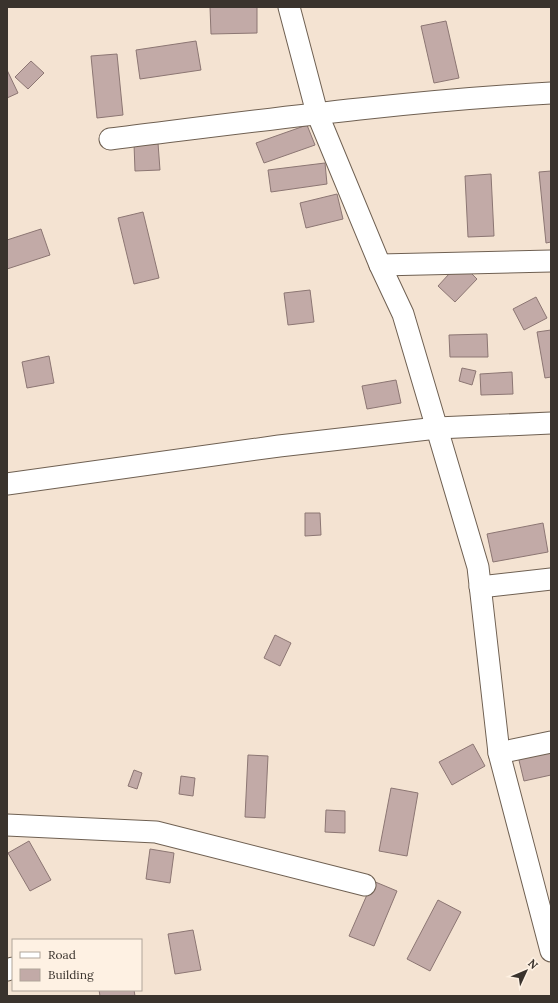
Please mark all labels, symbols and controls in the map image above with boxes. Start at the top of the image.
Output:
legend [12,939,142,991]
text: Road [48,947,76,962]
north arrow [506,951,546,991]
text: N [525,956,542,972]
text: Building [48,967,94,982]

